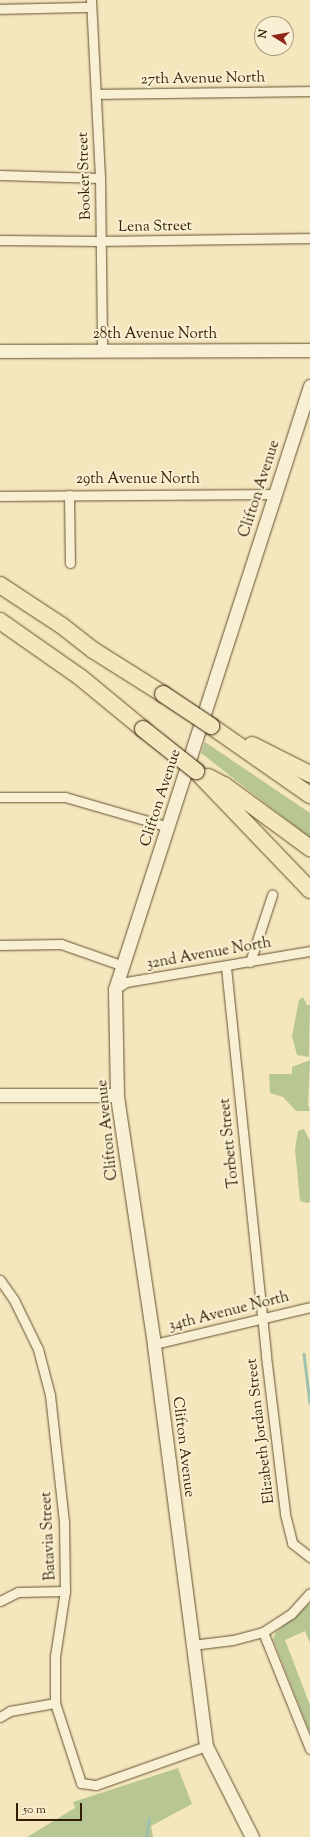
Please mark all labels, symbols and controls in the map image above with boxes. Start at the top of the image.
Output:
north arrow [254,16,294,56]
text: N [255,28,272,40]
street label: 27th Avenue North [141,69,265,89]
street label: Booker Street [74,132,96,220]
street label: Lena Street [118,217,192,237]
street label: 28th Avenue North [93,326,217,344]
street label: Clifton Avenue [236,438,284,540]
street label: 29th Avenue North [76,471,200,489]
street label: Clifton Avenue [137,747,185,849]
street label: 32nd Avenue North [145,934,273,974]
street label: Clifton Avenue [94,1079,122,1181]
street label: Torbett Street [216,1097,244,1189]
street label: 34th Avenue North [167,1288,291,1336]
street label: Elizabeth Jordan Street [243,1357,279,1505]
street label: Clifton Avenue [168,1396,198,1498]
street label: Batavia Street [38,1491,60,1581]
scale bar [18,1795,84,1821]
text: 50 m [23,1801,46,1819]

